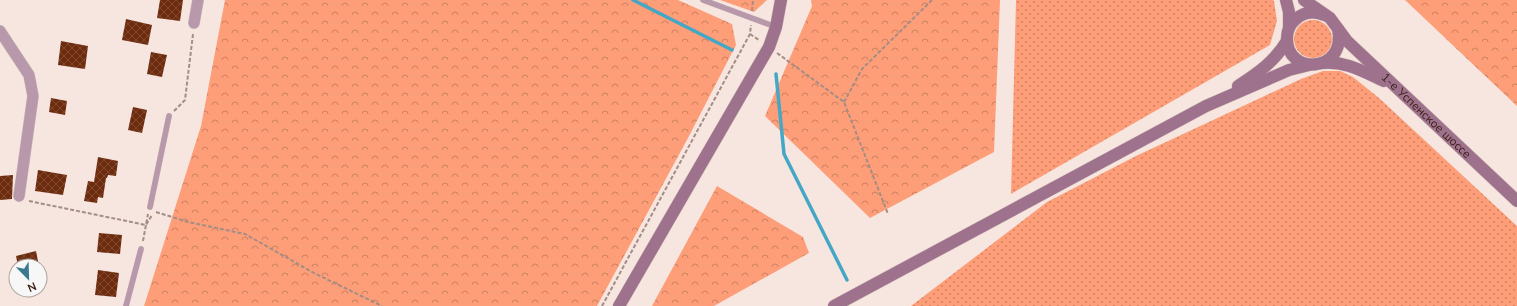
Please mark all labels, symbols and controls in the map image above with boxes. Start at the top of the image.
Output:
street label: 1-е Успенское шоссе [1378,69,1475,162]
north arrow [8,258,48,298]
text: N [25,278,38,295]

